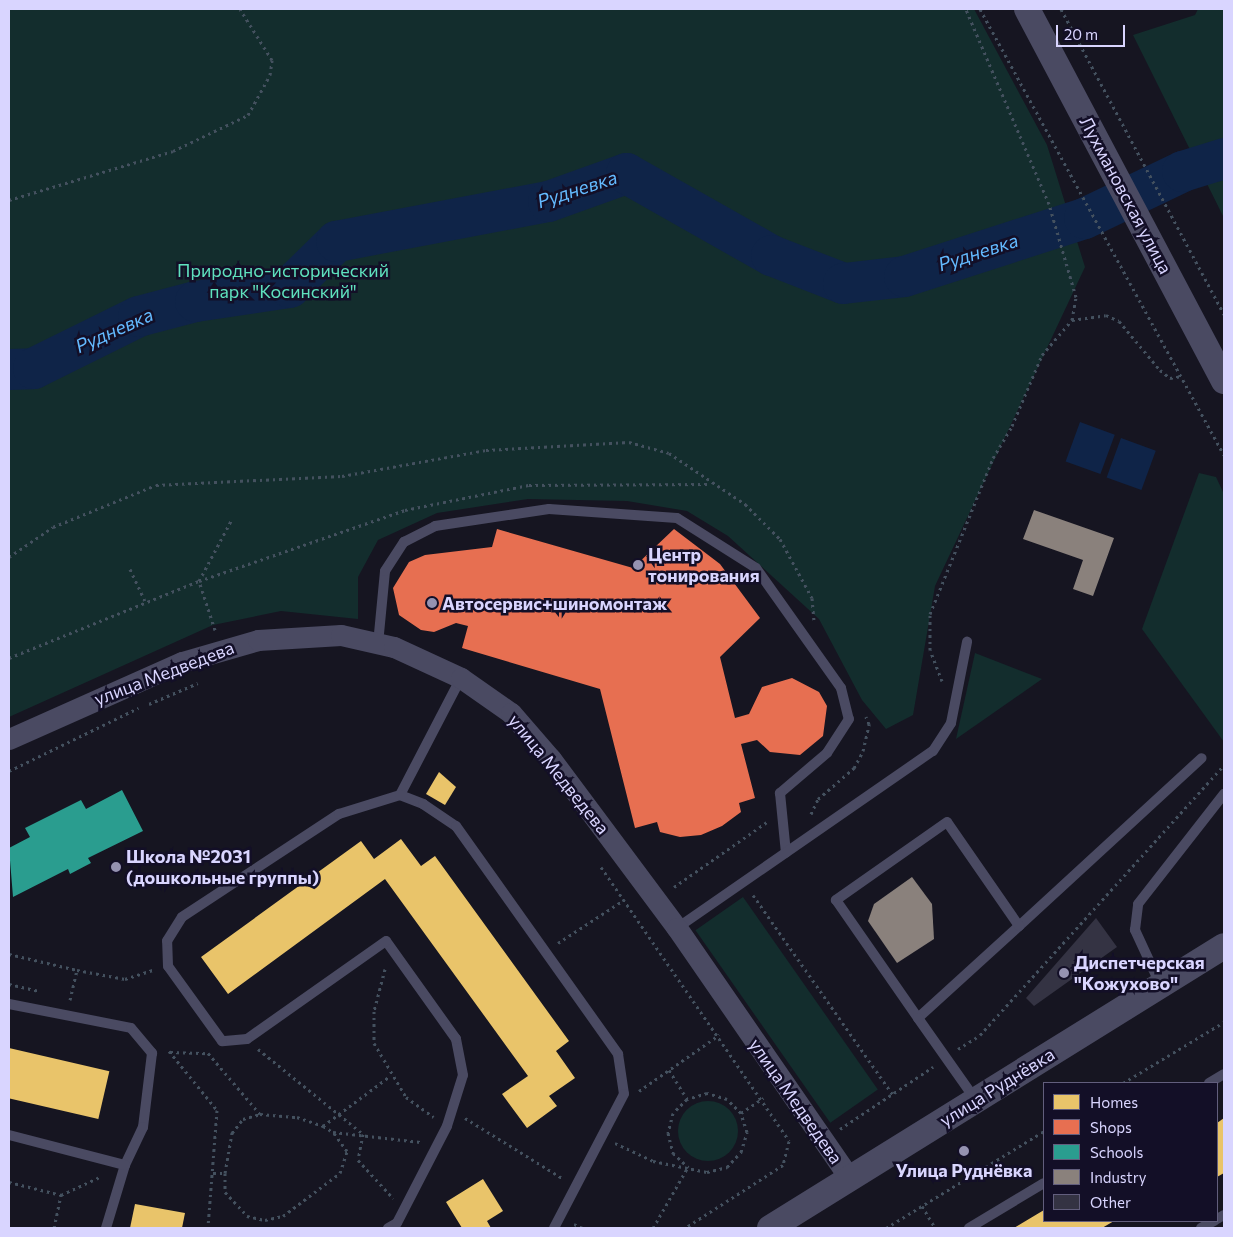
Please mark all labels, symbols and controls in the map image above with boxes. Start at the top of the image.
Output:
scale bar [1058,15,1127,47]
text: 20 m [1064,25,1098,43]
street label: Лухмановская улица [1075,113,1177,277]
water label: Рудневка [534,165,620,213]
water label: Рудневка [935,228,1021,276]
park label: Природно-исторический парк "Косинский" [177,260,389,302]
water label: Рудневка [71,303,157,357]
place label: Центр тонирования [648,544,760,586]
marker: Центр тонирования [632,559,644,571]
place label: Автосервис+шиномонтаж [442,592,667,614]
marker: Автосервис+шиномонтаж [426,597,438,609]
street label: улица Медведева [91,636,237,710]
street label: улица Медведева [504,710,614,838]
place label: Школа №2031 (дошкольные группы) [126,846,319,889]
marker: Школа №2031 (дошкольные группы) [110,861,122,873]
place label: Диспетчерская "Кожухово" [1074,952,1205,994]
marker: Диспетчерская "Кожухово" [1058,967,1070,979]
street label: улица Медведева [745,1034,847,1168]
street label: улица Руднёвка [936,1043,1058,1131]
legend [1043,1082,1218,1222]
text: Homes [1090,1093,1138,1111]
text: Shops [1090,1118,1132,1136]
text: Schools [1090,1143,1143,1161]
marker: Улица Руднёвка [958,1145,970,1157]
place label: Улица Руднёвка [896,1159,1032,1181]
text: Industry [1090,1168,1147,1186]
text: Other [1090,1193,1131,1211]

